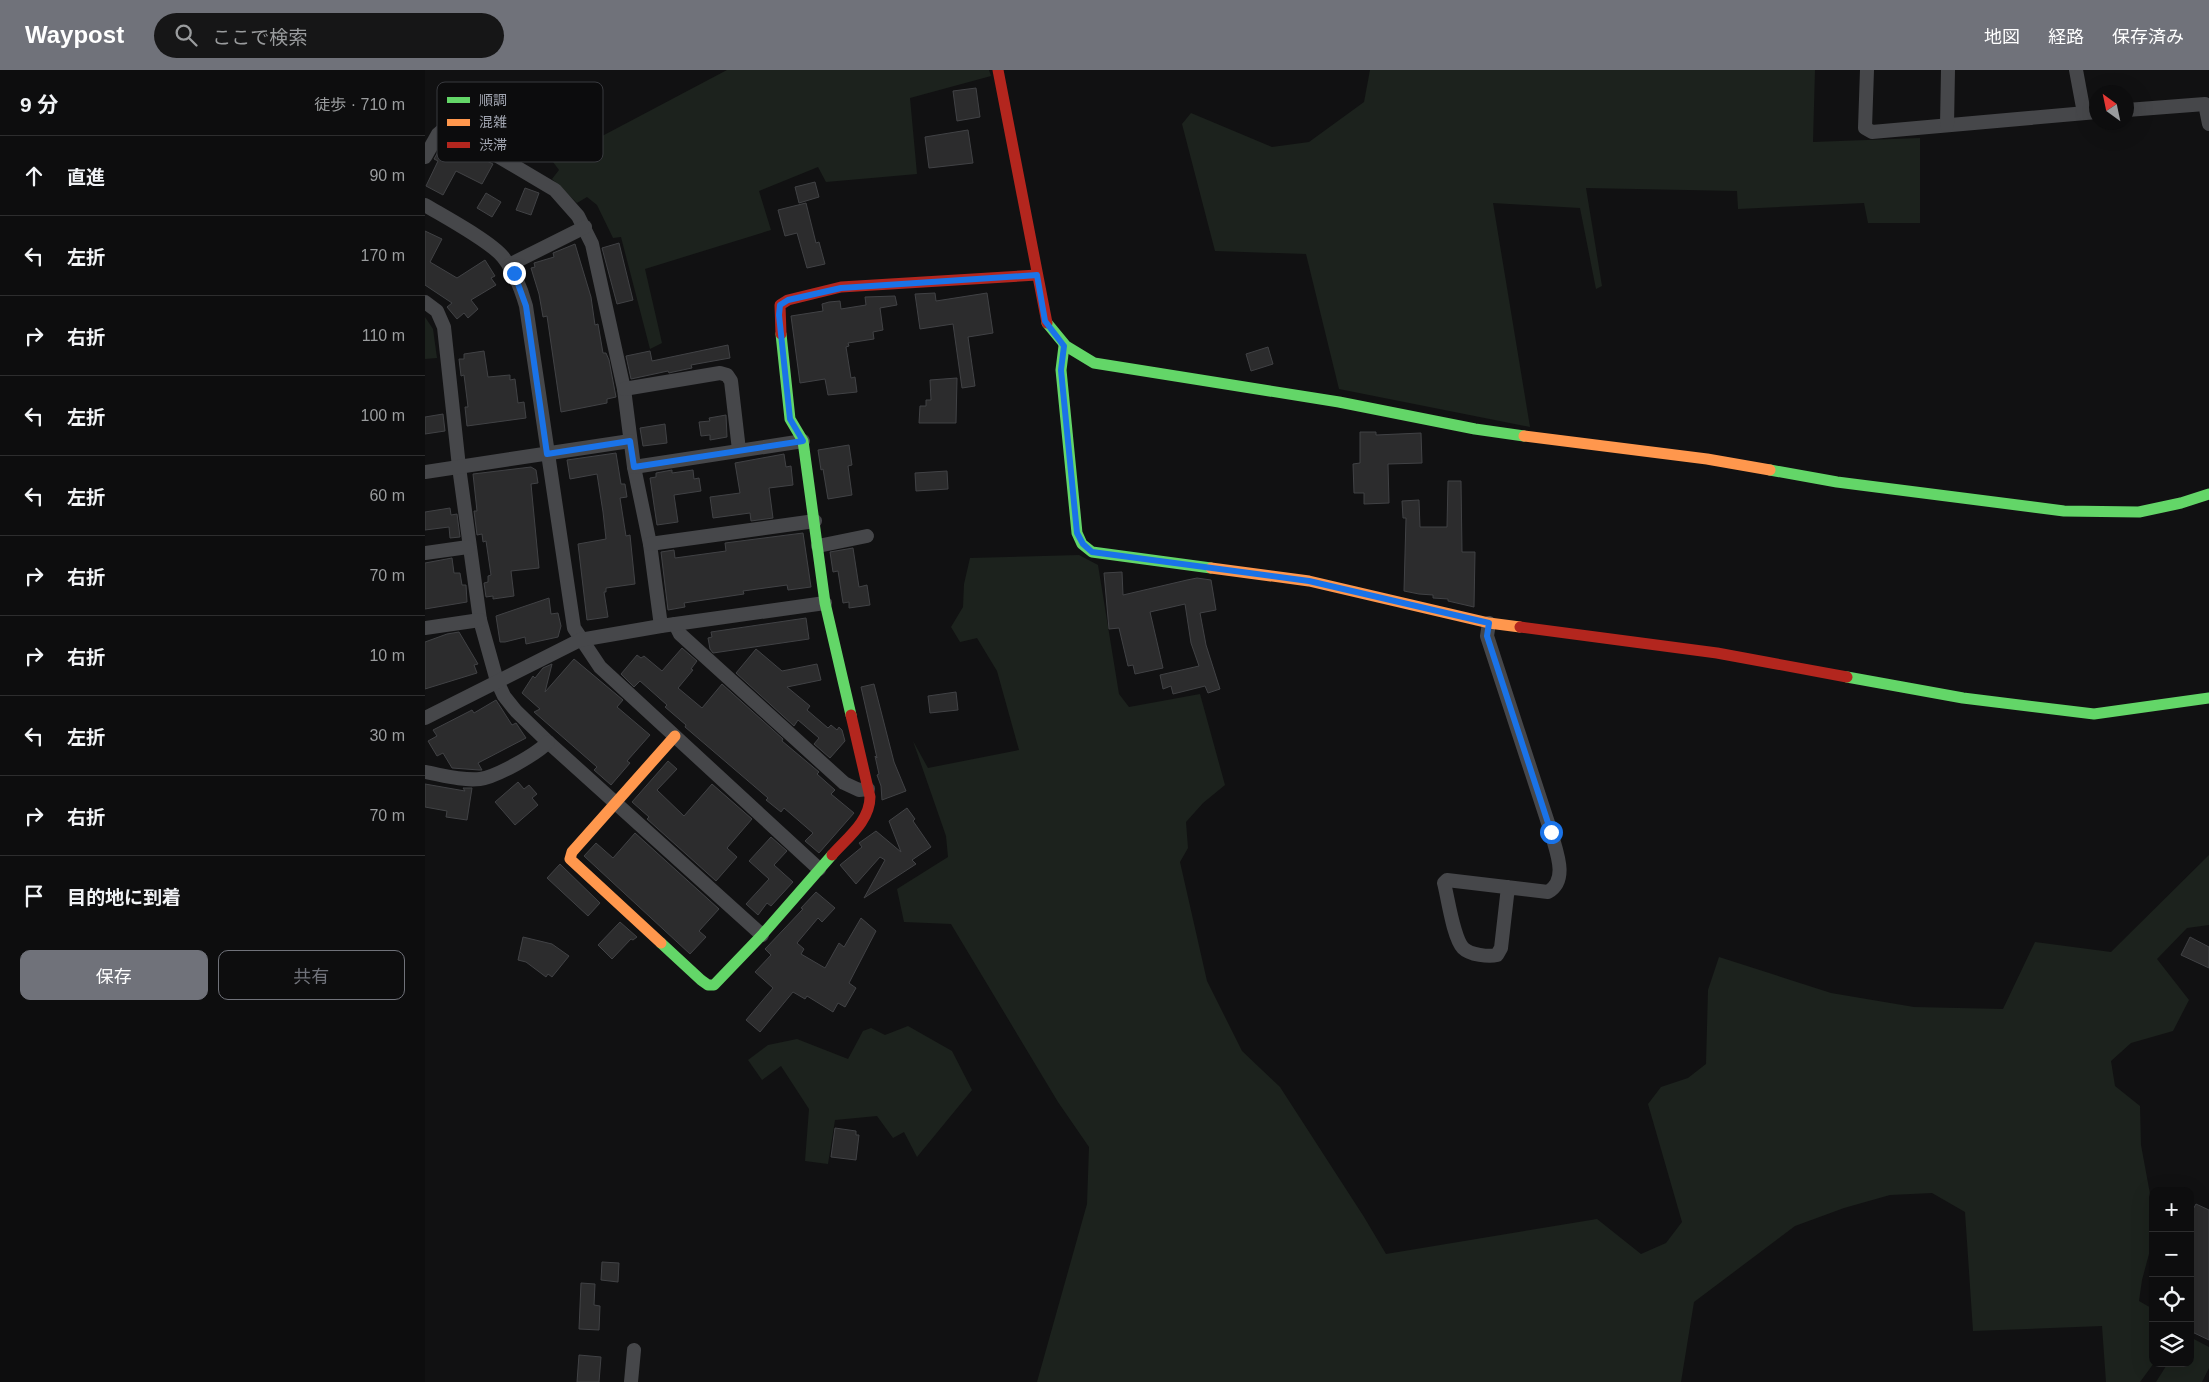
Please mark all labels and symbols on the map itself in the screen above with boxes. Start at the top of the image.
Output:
legend [437,82,603,162]
north arrow [2089,85,2134,130]
text: 順調 [479,92,507,108]
text: 混雑 [479,114,507,130]
text: 渋滞 [479,137,507,153]
route end [503,262,526,285]
route start [1540,821,1563,844]

